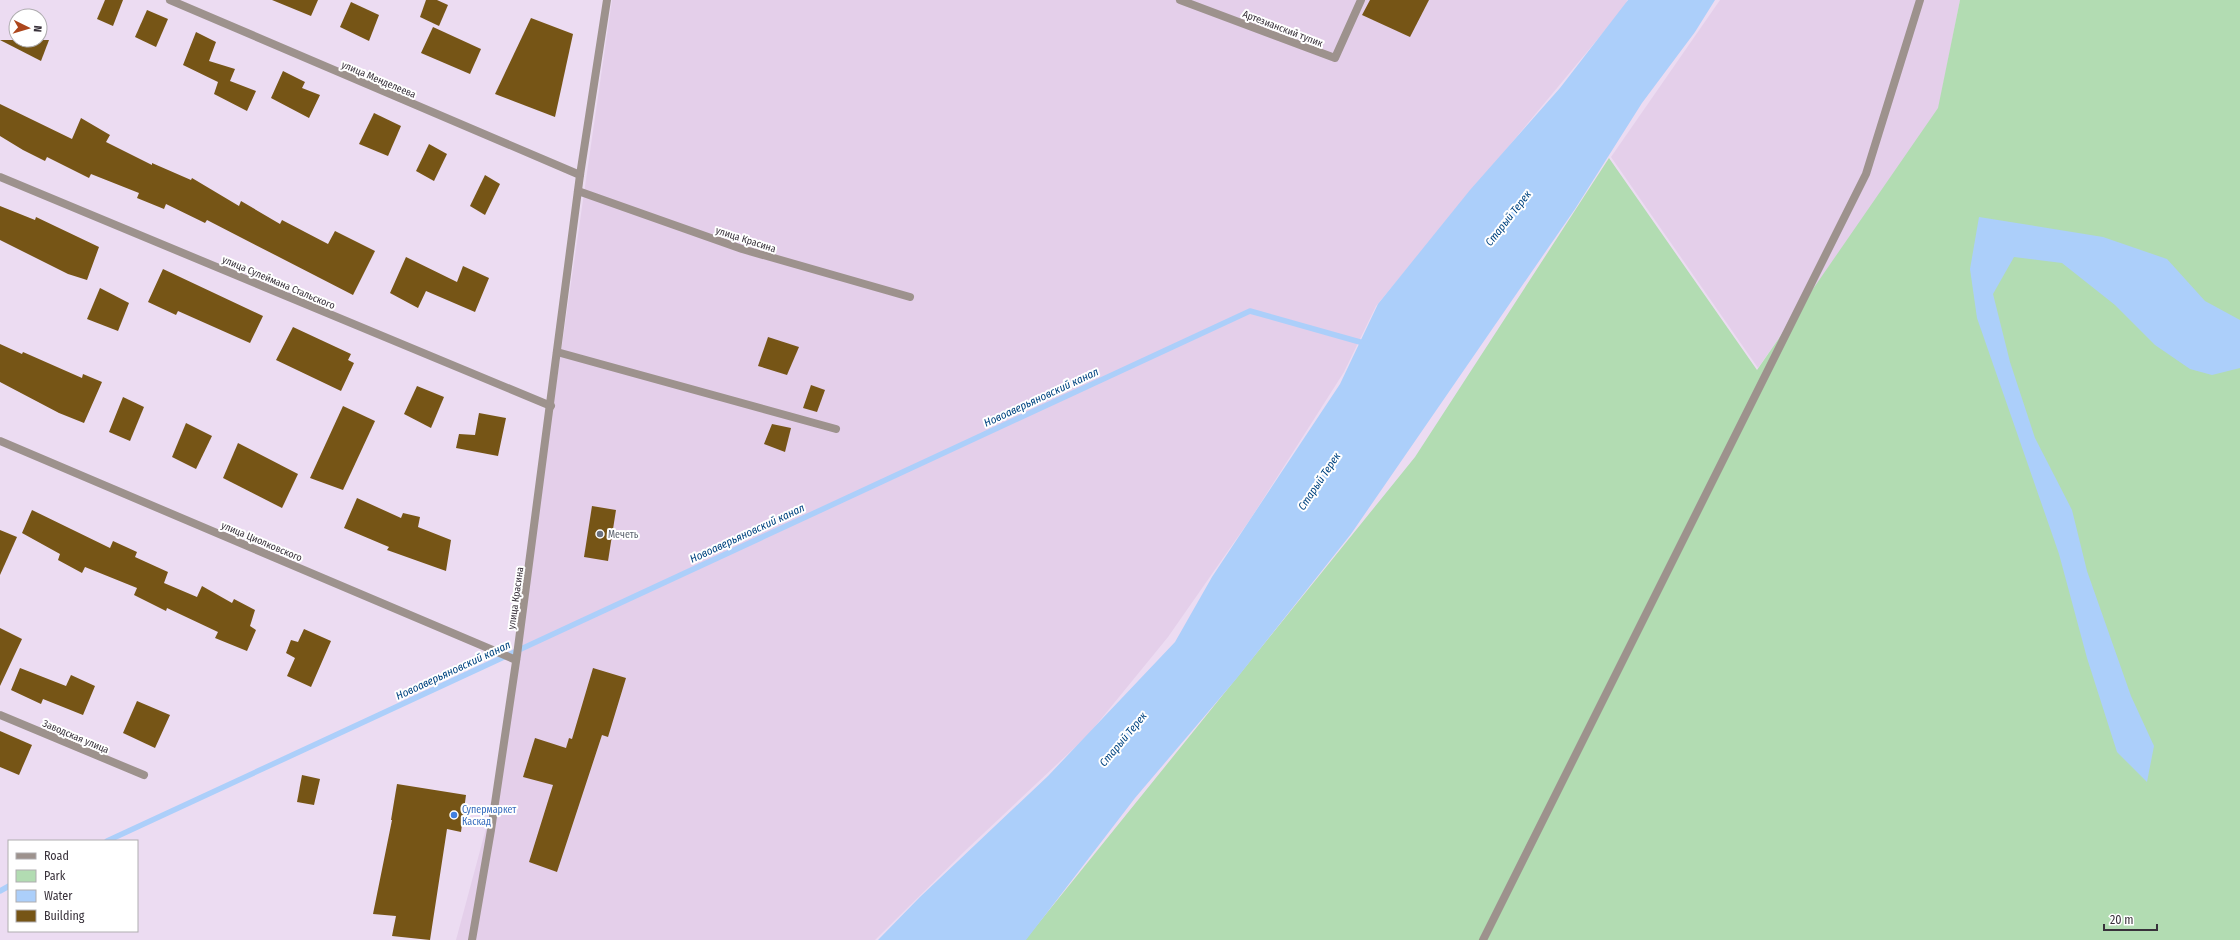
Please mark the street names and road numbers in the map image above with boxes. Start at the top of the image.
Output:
street label: Артезианский тупик [1241,8,1325,50]
street label: улица Менделеева [340,59,418,101]
street label: улица Красина [714,225,777,255]
street label: улица Сулеймана Стальского [220,254,337,312]
street label: улица Циолковского [219,519,304,564]
street label: улица Красина [506,566,526,630]
street label: Заводская улица [41,718,111,756]

